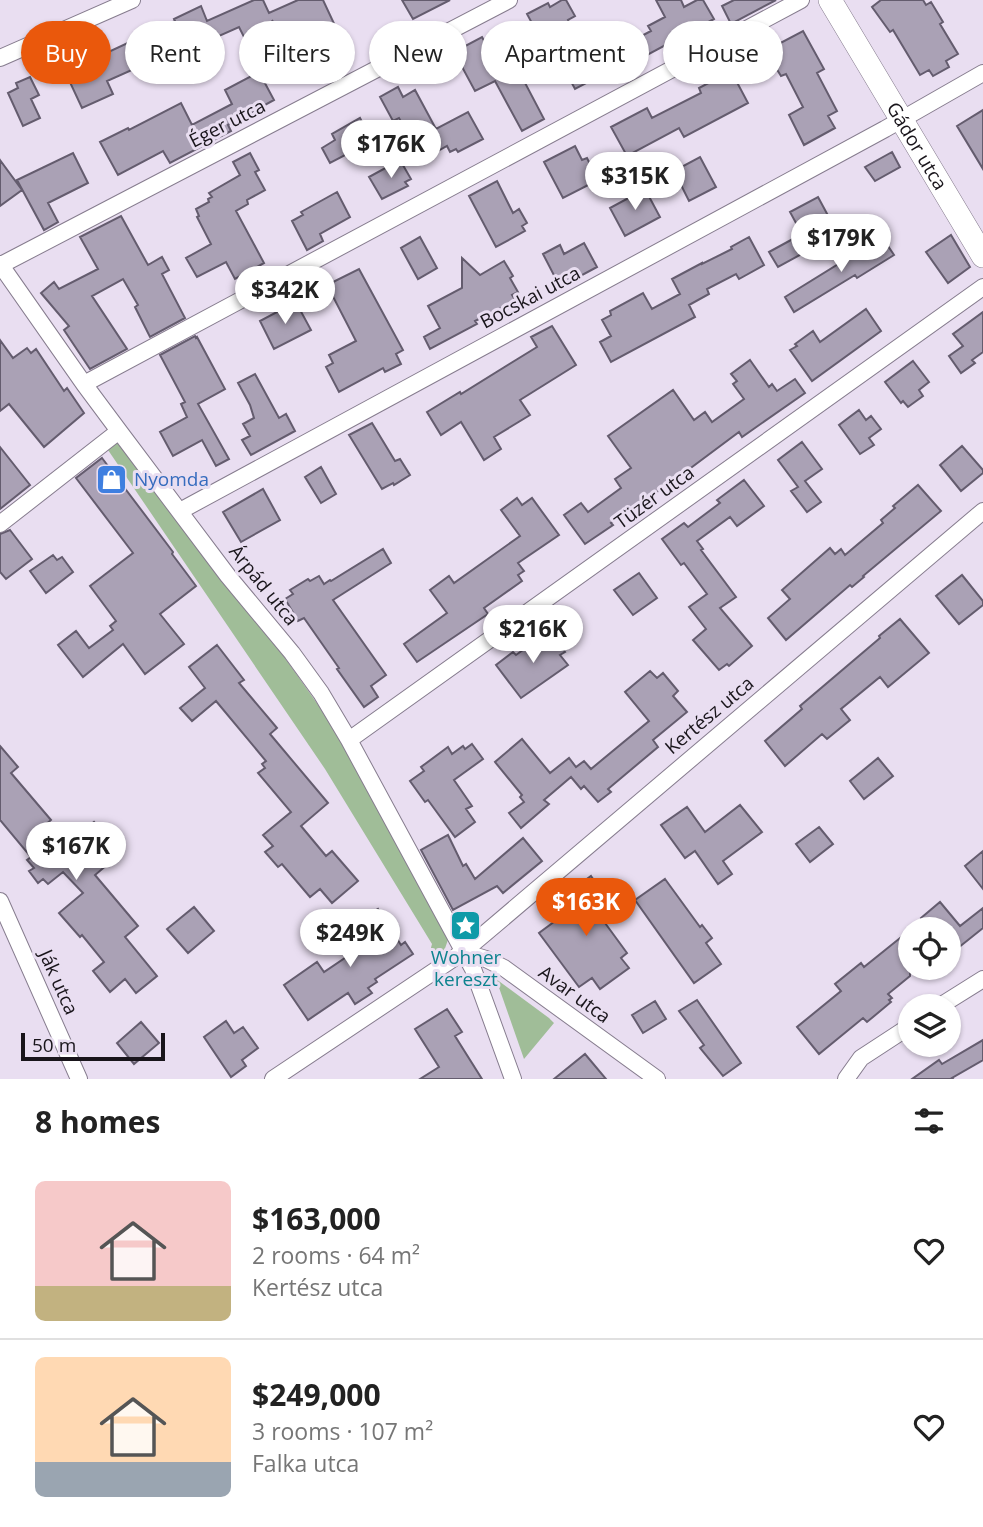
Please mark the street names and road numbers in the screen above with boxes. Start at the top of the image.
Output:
street label: Éger utca [184,93,270,153]
street label: Gádor utca [881,97,954,195]
street label: Bocskai utca [475,260,585,334]
street label: Tüzér utca [609,459,699,535]
street label: Árpád utca [223,539,305,631]
street label: Kertész utca [659,670,759,760]
street label: Ják utca [32,944,85,1019]
street label: Avar utca [534,959,616,1029]

